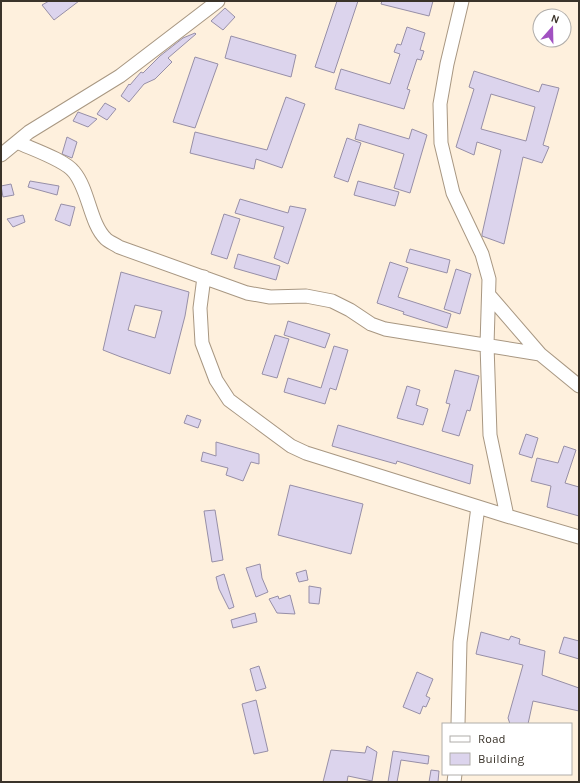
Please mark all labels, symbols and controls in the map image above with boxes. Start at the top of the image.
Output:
north arrow [532,8,572,48]
text: N [549,12,561,27]
legend [442,723,572,775]
text: Road [478,732,506,746]
text: Building [478,752,525,766]

